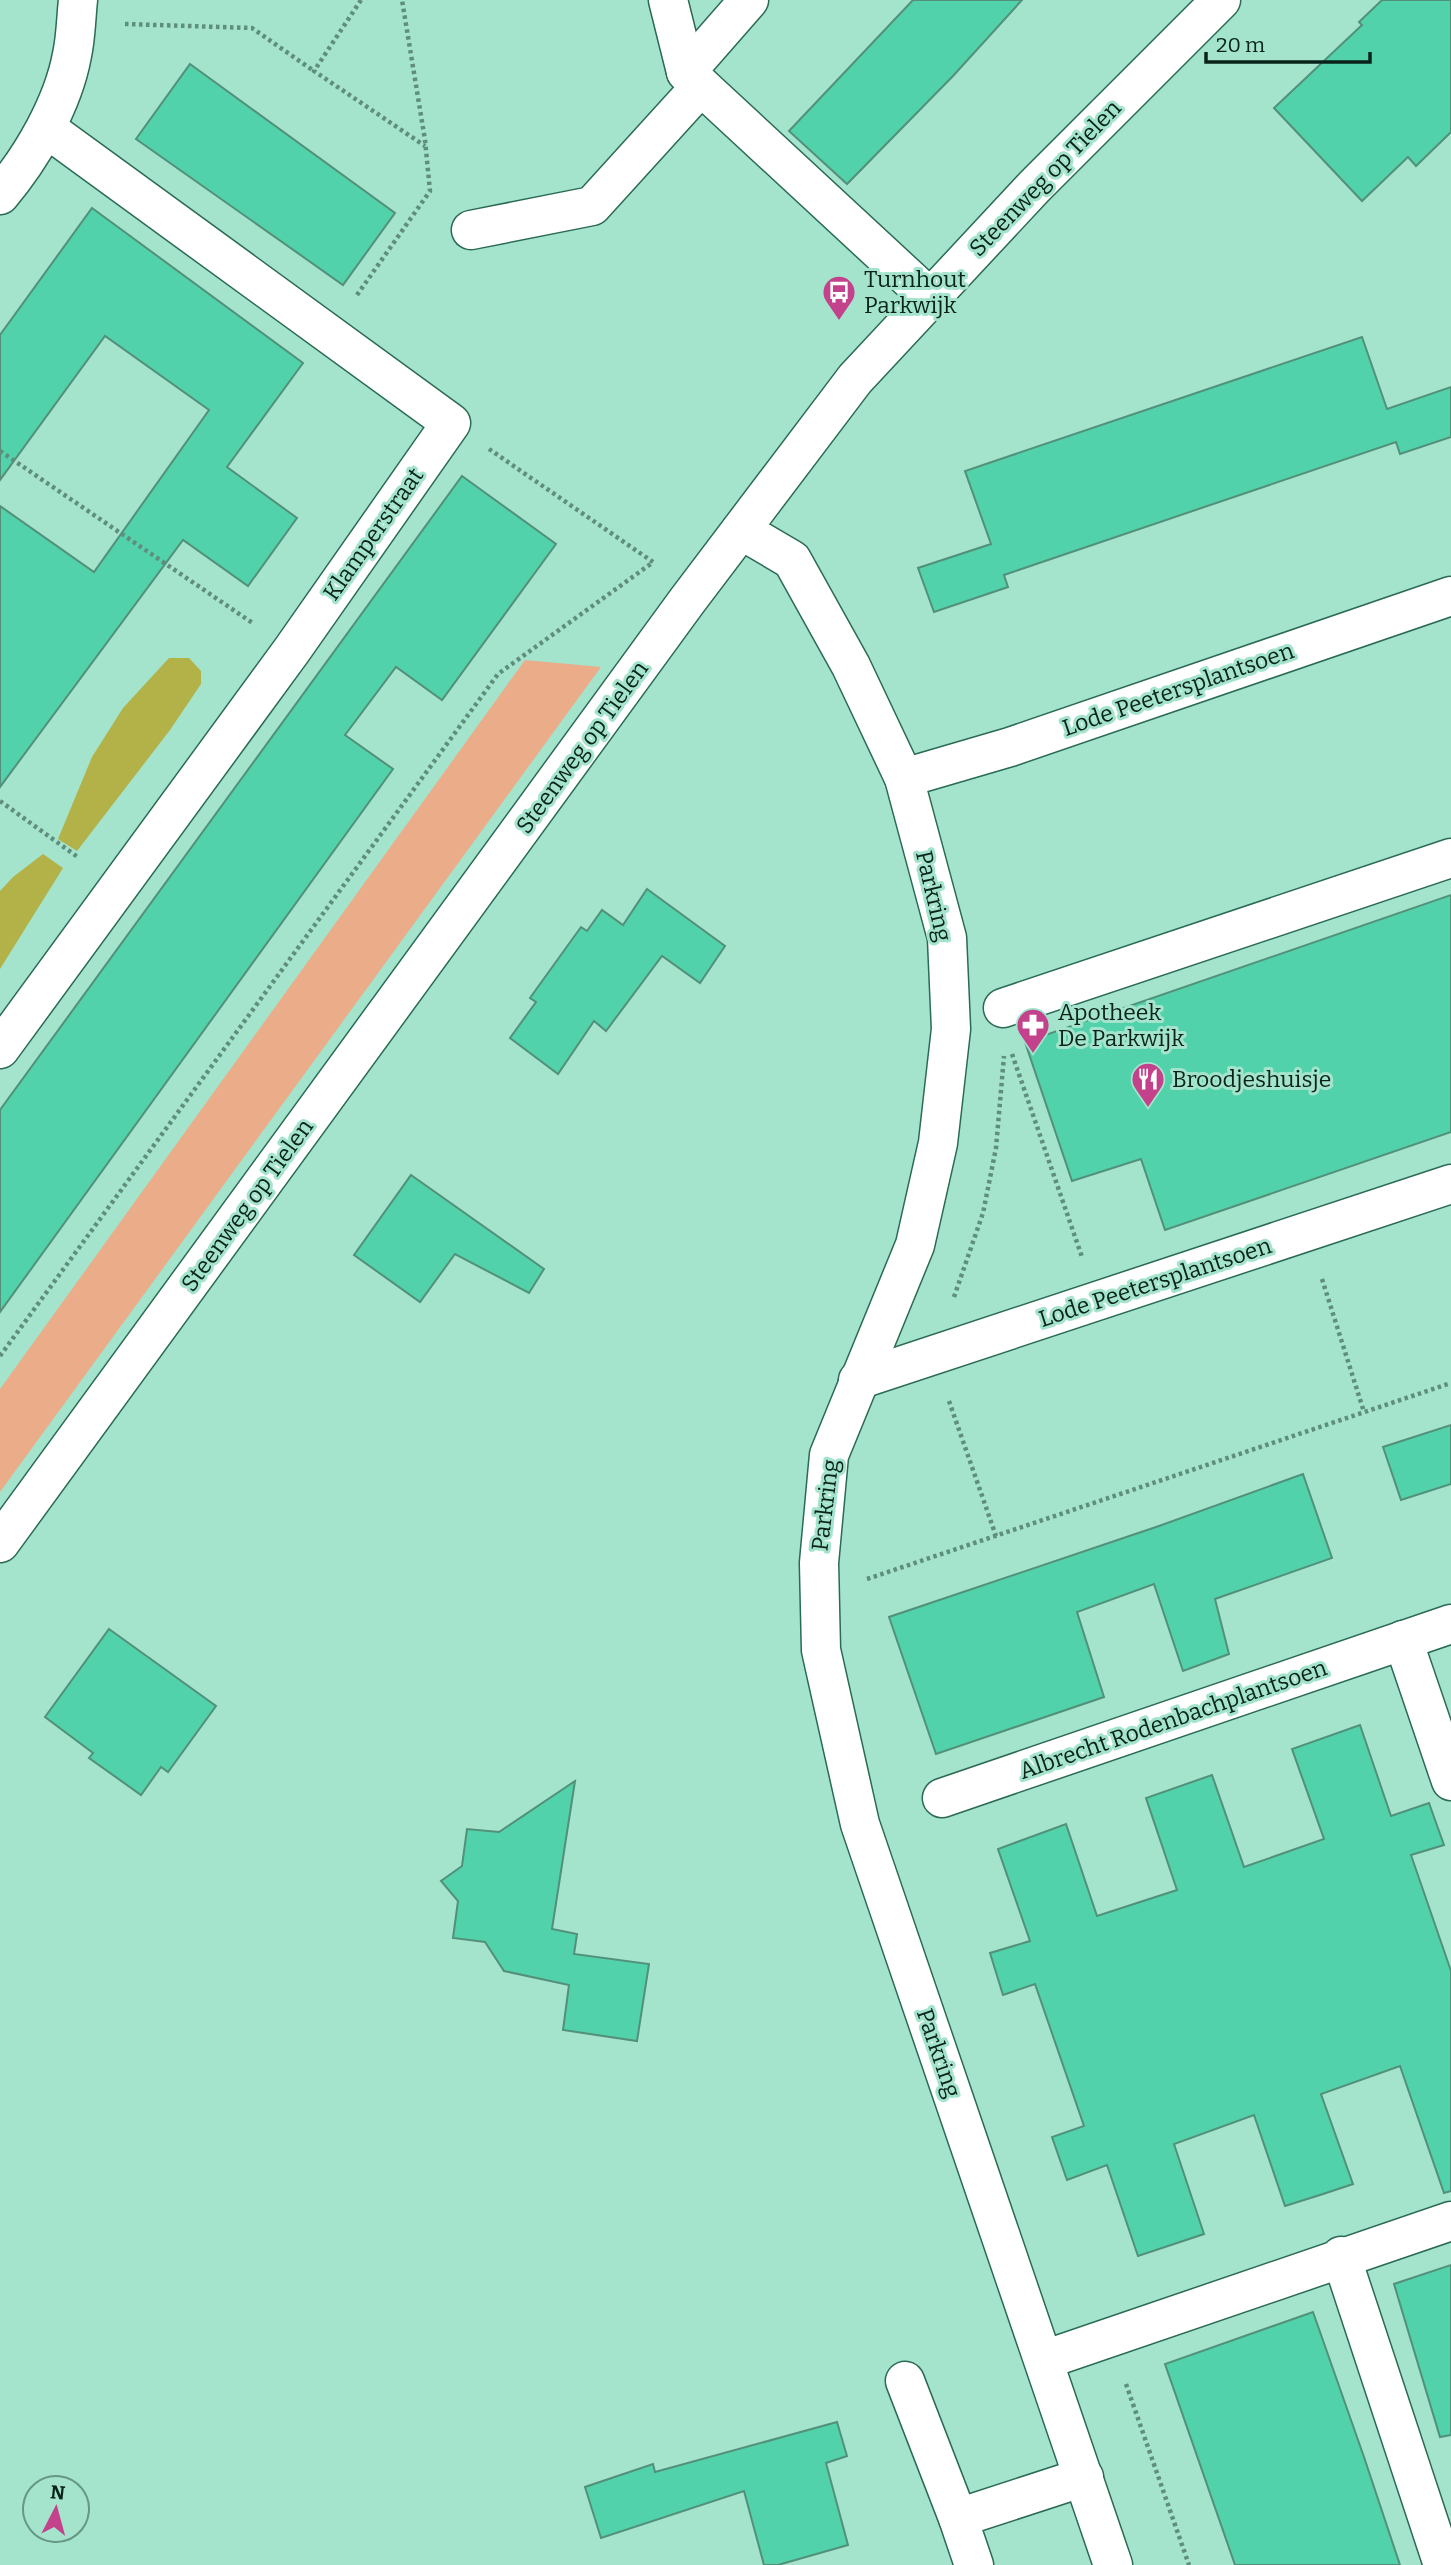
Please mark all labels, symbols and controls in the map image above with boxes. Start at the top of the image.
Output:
scale bar [1206,21,1370,65]
text: 20 m [1216,32,1265,58]
street label: Steenweg op Tielen [963,94,1127,262]
place label: Turnhout Parkwijk [864,265,966,319]
bus stop icon: Turnhout Parkwijk [820,273,858,322]
street label: Klamperstraat [317,462,429,606]
street label: Lode Peetersplantsoen [1059,636,1298,742]
street label: Steenweg op Tielen [510,655,654,839]
street label: Parkring [910,848,958,944]
place label: Apotheek De Parkwijk [1058,998,1184,1052]
pharmacy icon: Apotheek De Parkwijk [1014,1006,1052,1055]
restaurant icon: Broodjeshuisje [1129,1060,1167,1109]
place label: Broodjeshuisje [1172,1065,1331,1093]
street label: Steenweg op Tielen [175,1113,319,1297]
street label: Lode Peetersplantsoen [1035,1231,1275,1333]
street label: Parkring [805,1457,845,1552]
street label: Albrecht Rodenbachplantsoen [1015,1653,1331,1785]
street label: Parkring [911,2005,967,2101]
north arrow [21,2474,91,2544]
text: N [49,2480,67,2505]

